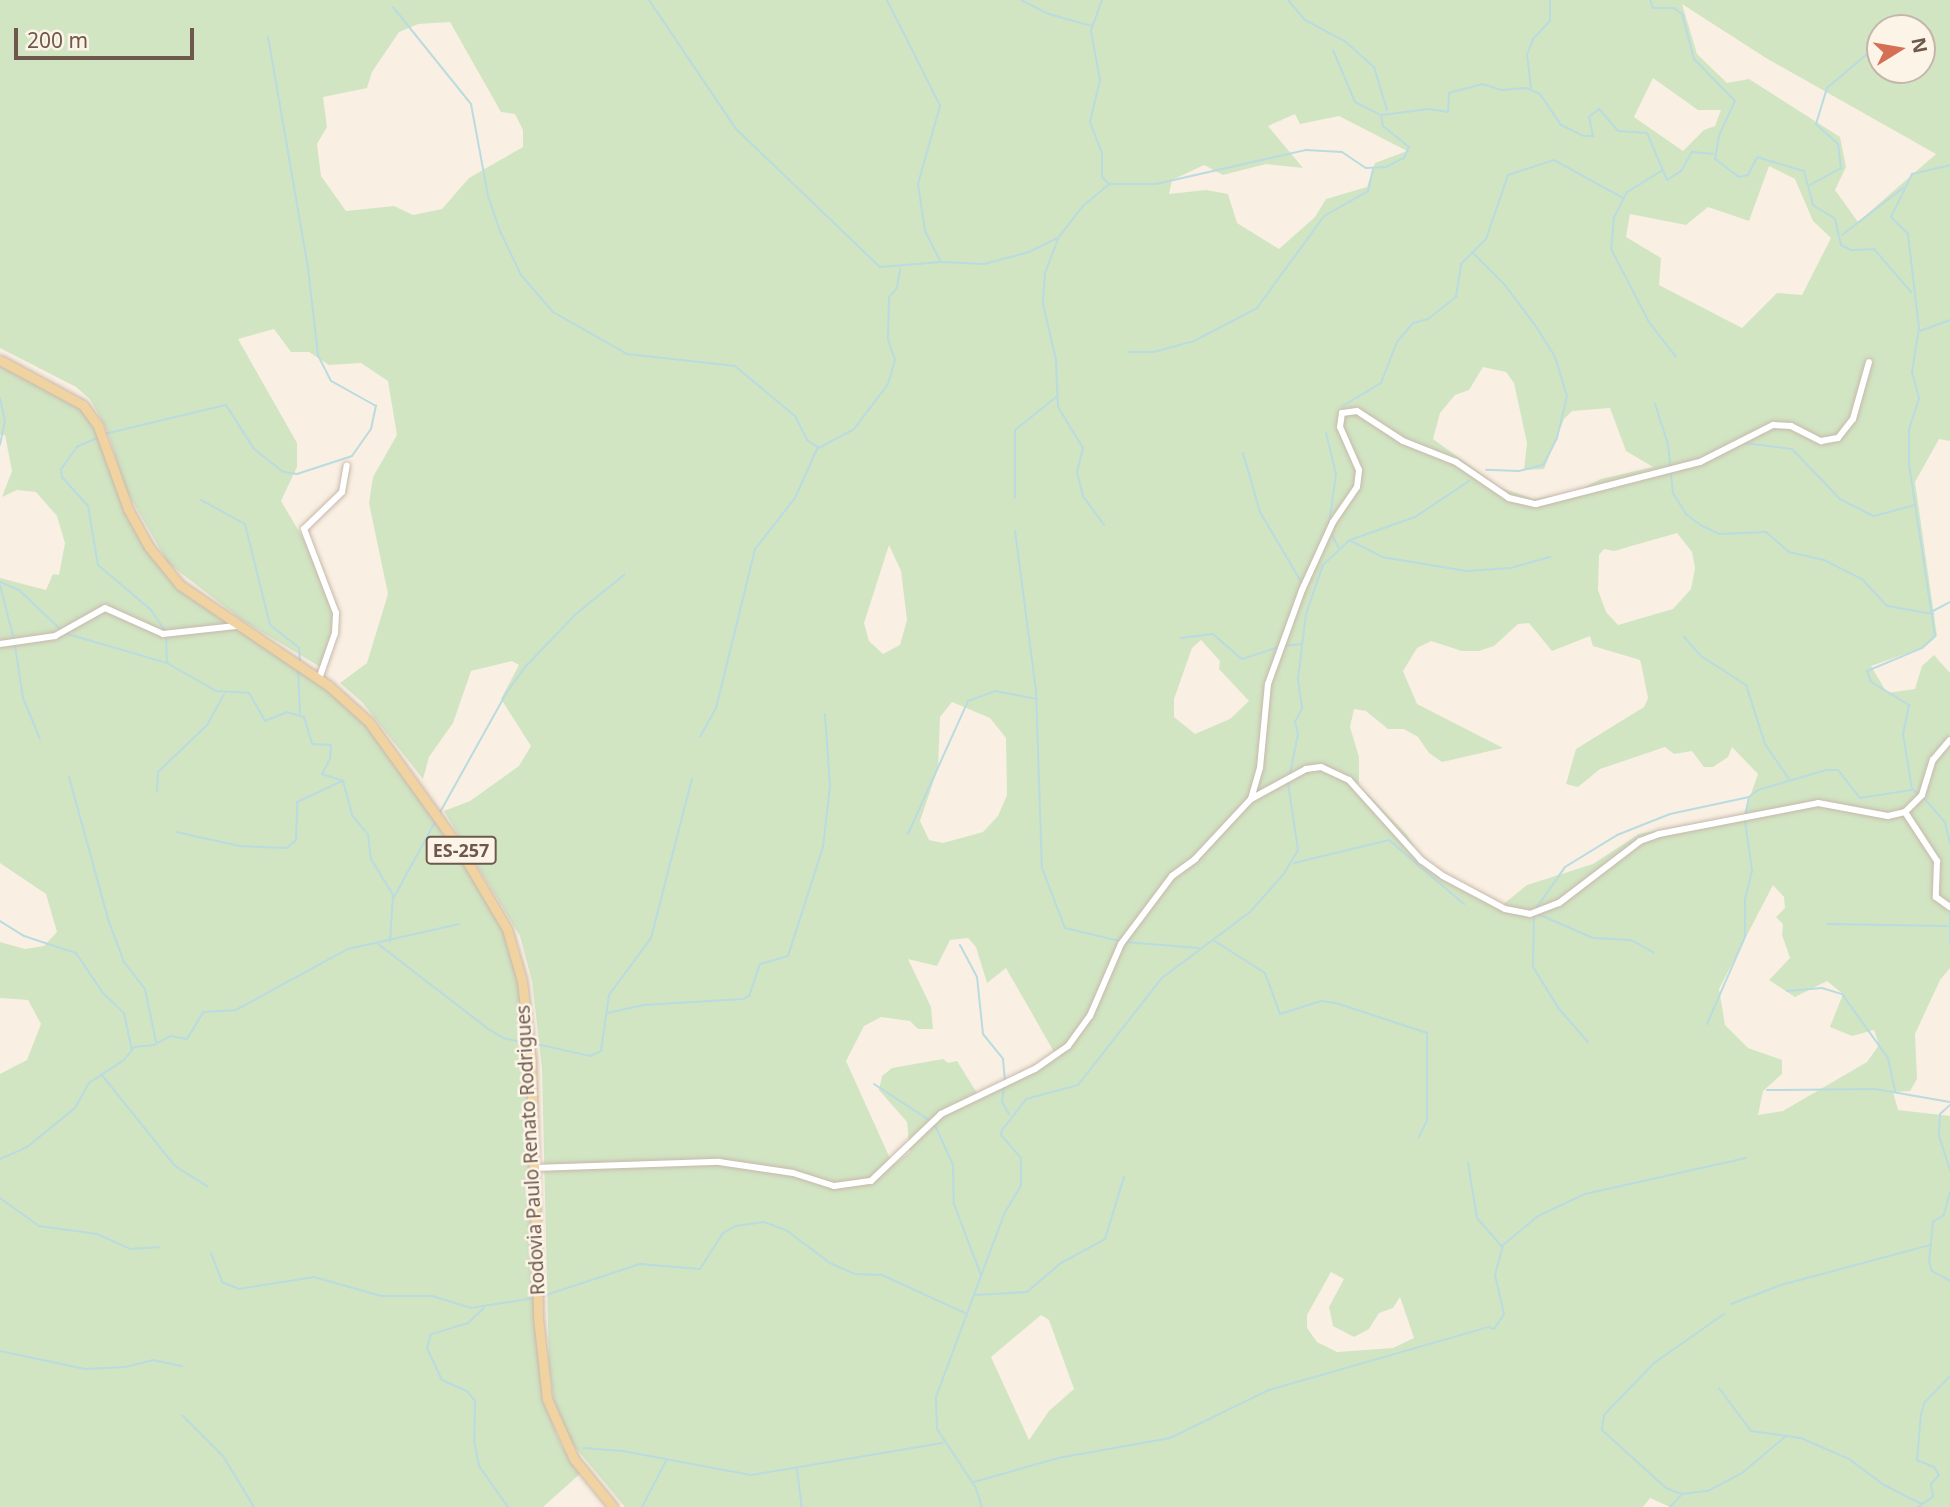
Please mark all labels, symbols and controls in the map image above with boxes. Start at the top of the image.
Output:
scale bar [18,14,198,58]
north arrow [1866,14,1936,84]
text: 200 m [27,26,88,54]
text: N [1905,35,1934,55]
road number: ES-257 [424,836,498,864]
street label: Rodovia Paulo Renato Rodrigues [512,1004,550,1296]

